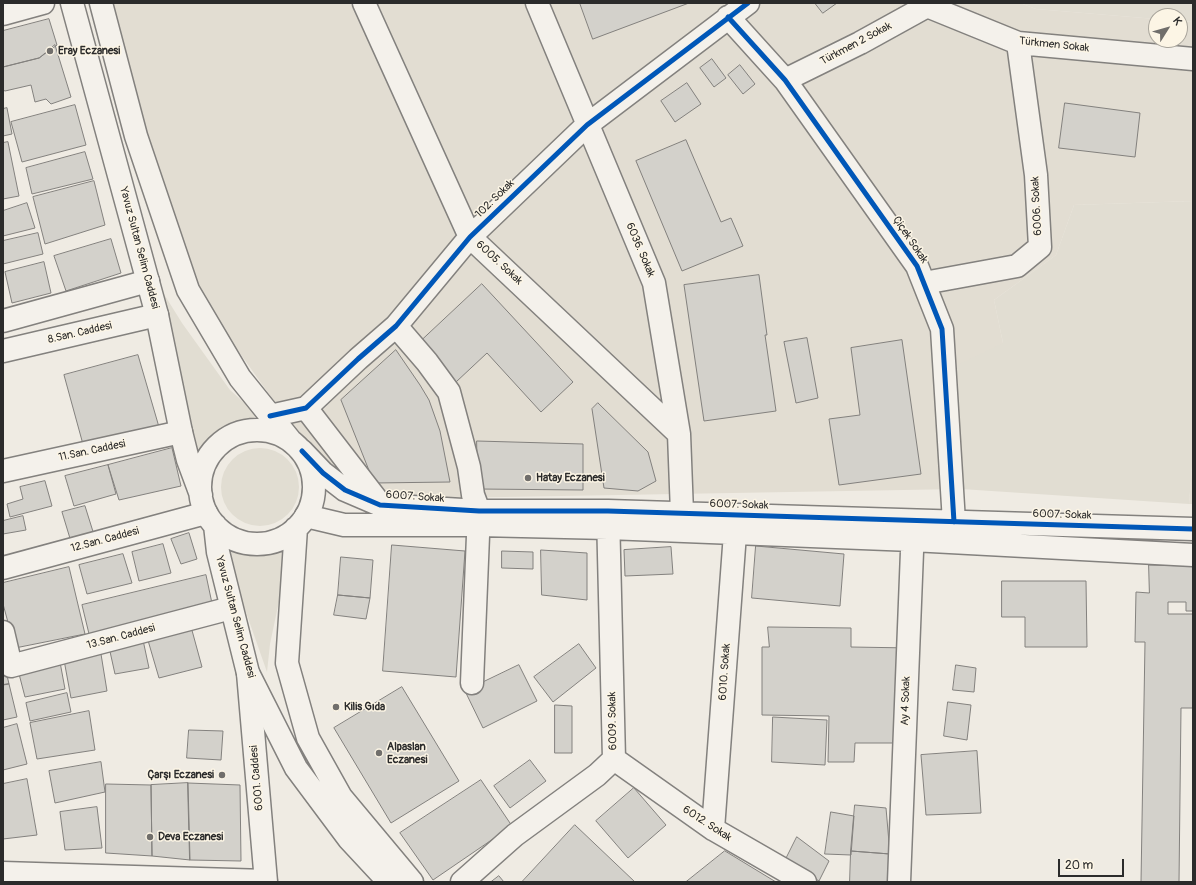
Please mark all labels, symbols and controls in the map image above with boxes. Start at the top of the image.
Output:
north arrow [1148,8,1188,48]
text: K [1170,15,1184,28]
street label: Türkmen 2 Sokak [818,20,894,68]
street label: Türkmen Sokak [1018,35,1090,55]
place label: Eray Eczanesi [58,44,120,58]
marker: Eray Eczanesi [45,46,55,56]
street label: 6006. Sokak [1029,176,1045,236]
street label: 102. Sokak [473,177,517,221]
street label: Yavuz Sultan Selim Caddesi [116,186,162,310]
street label: Çiçek Sokak [890,214,930,266]
street label: 6036. Sokak [623,221,657,279]
street label: 6005. Sokak [473,238,525,288]
street label: 8.San. Caddesi [47,319,113,347]
street label: 11.San. Caddesi [57,437,127,465]
place label: Hatay Eczanesi [536,471,605,485]
marker: Hatay Eczanesi [523,473,533,483]
street label: 6007. Sokak [385,488,445,506]
street label: 6007. Sokak [709,497,769,513]
street label: 6007. Sokak [1032,507,1092,523]
street label: 12.San. Caddesi [69,525,141,555]
street label: Yavuz Sultan Selim Caddesi [212,555,258,679]
street label: 13.San. Caddesi [85,622,157,652]
street label: 6010. Sokak [716,643,734,701]
street label: Ay 4 Sokak [899,676,913,726]
street label: 6009. Sokak [606,692,620,750]
place label: Kilis Gıda [344,700,385,714]
marker: Kilis Gıda [331,702,341,712]
place label: Alpaslan Eczanesi [387,740,427,766]
street label: 6001. Caddesi [248,745,266,811]
marker: Alpaslan Eczanesi [374,748,384,758]
place label: Çarşı Eczanesi [147,768,214,782]
marker: Çarşı Eczanesi [217,770,227,780]
street label: 6012. Sokak [680,803,734,845]
place label: Deva Eczanesi [158,830,223,844]
marker: Deva Eczanesi [145,832,155,842]
scale bar [1060,851,1126,877]
text: 20 m [1065,858,1093,873]

